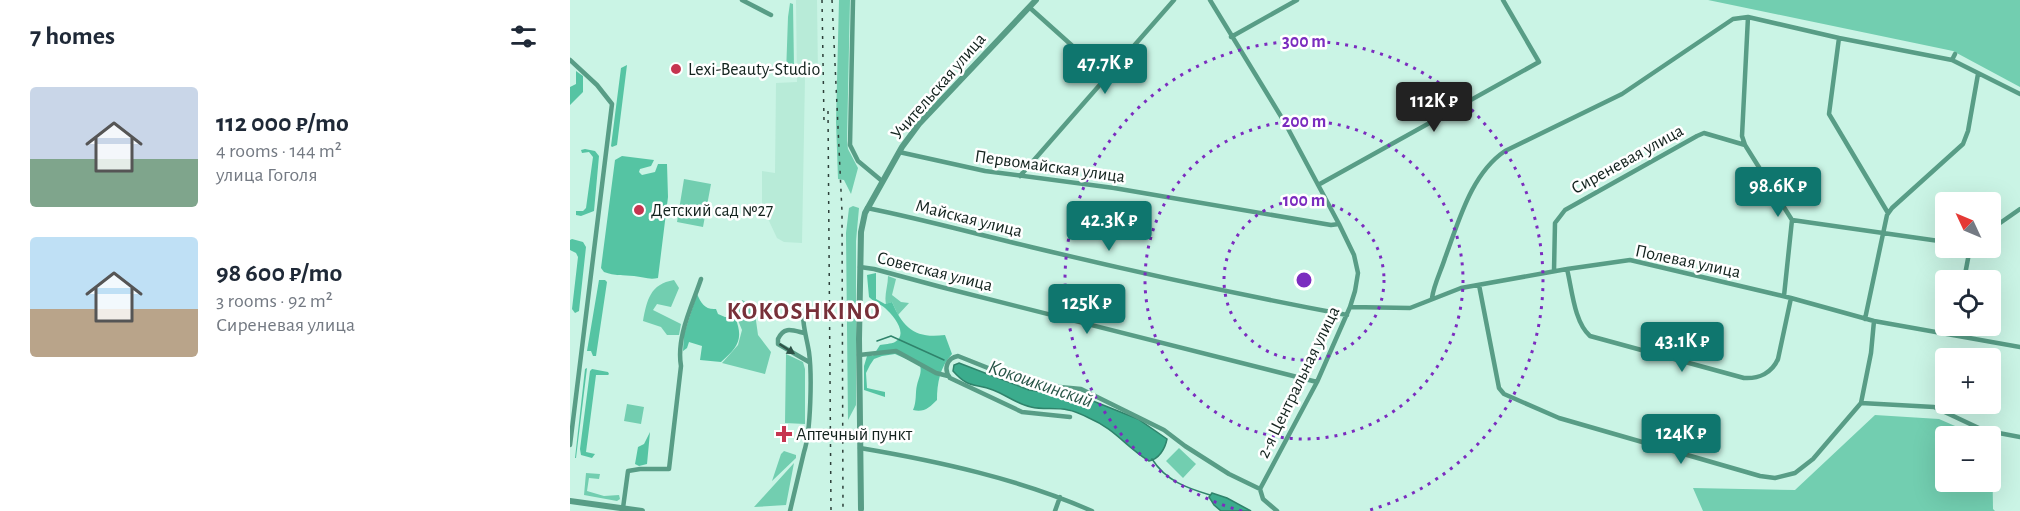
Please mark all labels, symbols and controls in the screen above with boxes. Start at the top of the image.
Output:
icon: filters [507,20,540,53]
text: 7 homes [30,23,115,49]
street label: Учительская улица [888,30,990,143]
text: 300 m [1282,33,1326,51]
pin: 47.7K ₽ [1050,44,1160,95]
text: 47.7K ₽ [1077,53,1133,73]
place label: Lexi-Beauty-Studio [688,61,820,79]
marker: Lexi-Beauty-Studio [669,62,683,76]
pin: 112K ₽ [1385,82,1483,133]
text: 112K ₽ [1410,91,1458,111]
text: 112 000 ₽/mo [216,110,349,136]
icon: home [78,111,150,183]
text: 200 m [1282,113,1326,131]
street label: Сиреневая улица [1568,122,1687,198]
text: 4 rooms · 144 m² [216,141,342,161]
street label: Первомайская улица [974,148,1126,186]
text: улица Гоголя [216,165,318,185]
pin: 98.6K ₽ [1723,167,1833,218]
text: 98.6K ₽ [1749,176,1807,196]
text: 100 m [1283,192,1325,210]
north arrow [1935,192,2001,258]
map controls [1935,192,2001,492]
street label: Майская улица [913,197,1024,241]
pin: 42.3K ₽ [1054,201,1164,252]
place label: Детский сад №27 [651,202,773,220]
marker: Детский сад №27 [632,203,646,217]
text: 42.3K ₽ [1081,210,1137,230]
street label: Полевая улица [1633,242,1742,282]
street label: Советская улица [875,249,994,295]
text: 98 600 ₽/mo [216,260,342,286]
icon: home [78,261,150,333]
centre of rings [1294,270,1314,290]
button: locate [1935,270,2001,336]
pin: 125K ₽ [1038,284,1136,335]
text: 3 rooms · 92 m² [216,291,333,311]
text: 125K ₽ [1062,293,1112,313]
district label: KOKOSHKINO [727,300,881,324]
street label: 2-я Центральная улица [1254,304,1343,461]
text: Сиреневая улица [216,315,355,335]
pin: 43.1K ₽ [1627,322,1737,373]
text: 43.1K ₽ [1655,331,1709,351]
one-way arrow [778,344,795,355]
button: + [1935,348,2001,414]
water label: Кокошкинский [986,357,1095,411]
pin: 124K ₽ [1632,414,1730,465]
text: 124K ₽ [1656,423,1706,443]
place label: Аптечный пункт [796,426,913,444]
button: − [1935,426,2001,492]
marker: Аптечный пункт [777,427,791,441]

